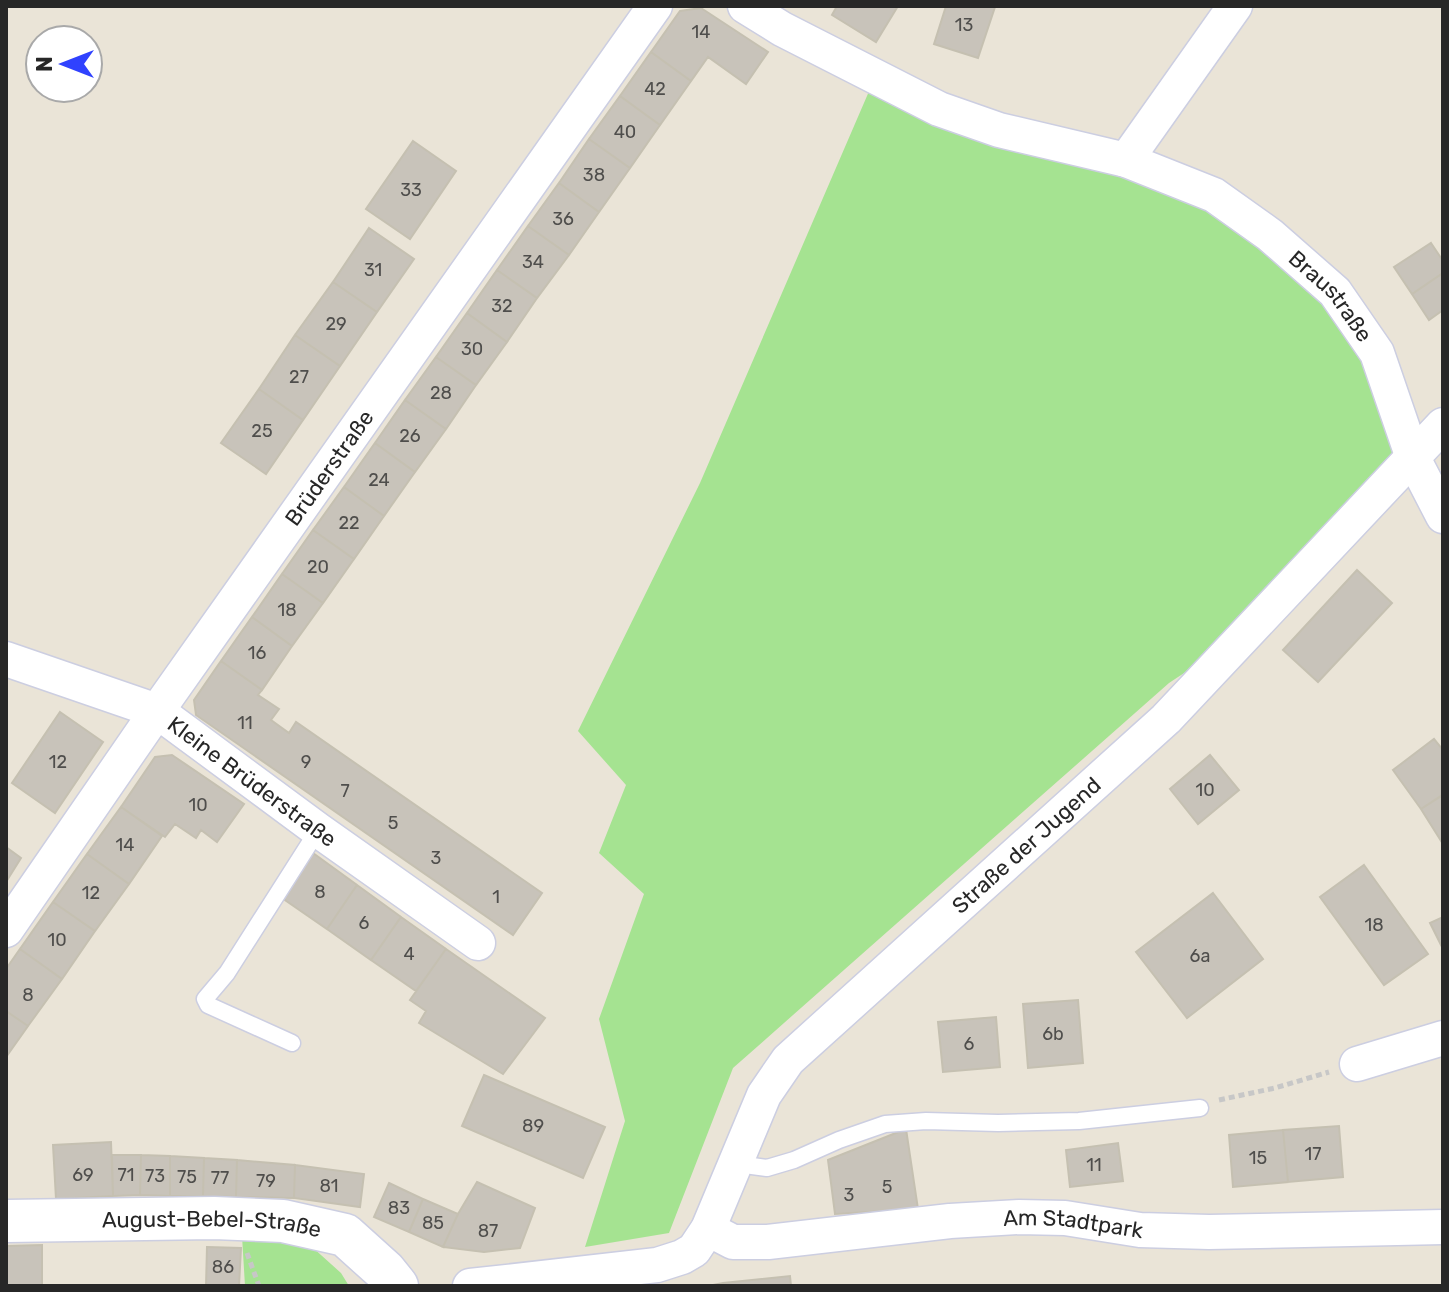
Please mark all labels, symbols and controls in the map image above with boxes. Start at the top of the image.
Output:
house number: 13 [955,14,973,36]
house number: 14 [692,21,710,43]
north arrow [24,24,104,104]
text: N [31,56,58,72]
house number: 42 [644,78,666,100]
house number: 40 [614,121,636,143]
house number: 38 [583,164,605,186]
house number: 33 [400,179,422,201]
house number: 36 [552,208,574,230]
street label: Braustraße [1283,245,1378,347]
house number: 34 [522,251,544,273]
house number: 31 [364,259,382,281]
house number: 32 [491,295,513,317]
house number: 29 [325,313,347,335]
house number: 30 [461,338,483,360]
house number: 27 [289,366,309,388]
house number: 28 [430,382,452,404]
street label: Brüderstraße [279,405,379,531]
house number: 25 [251,420,273,442]
house number: 26 [399,425,421,447]
house number: 24 [368,469,390,491]
house number: 22 [338,512,360,534]
house number: 20 [307,556,329,578]
house number: 18 [277,599,297,621]
house number: 16 [248,642,266,664]
street label: Kleine Brüderstraße [162,711,341,853]
house number: 11 [237,712,253,734]
house number: 12 [49,751,67,773]
house number: 9 [301,751,311,773]
street label: Straße der Jugend [947,772,1106,920]
house number: 10 [1195,779,1215,801]
house number: 7 [340,780,350,802]
house number: 10 [188,794,208,816]
house number: 5 [388,812,398,834]
house number: 14 [116,834,134,856]
house number: 3 [431,847,441,869]
house number: 8 [314,881,326,903]
house number: 12 [82,882,100,904]
house number: 1 [492,886,500,908]
house number: 6 [359,912,370,934]
house number: 18 [1364,914,1384,936]
house number: 10 [47,929,67,951]
house number: 4 [403,943,415,965]
house number: 6a [1190,945,1210,967]
house number: 8 [22,984,34,1006]
house number: 6b [1042,1023,1064,1045]
house number: 6 [964,1033,975,1055]
house number: 89 [522,1115,544,1137]
house number: 17 [1305,1143,1321,1165]
house number: 15 [1249,1147,1267,1169]
house number: 11 [1086,1154,1102,1176]
house number: 69 [72,1164,94,1186]
house number: 71 [118,1164,134,1186]
house number: 73 [145,1165,165,1187]
house number: 75 [177,1166,197,1188]
house number: 77 [211,1167,229,1189]
house number: 79 [256,1170,276,1192]
house number: 81 [319,1175,339,1197]
house number: 5 [882,1176,892,1198]
house number: 3 [844,1184,854,1206]
house number: 83 [388,1197,410,1219]
street label: Am Stadtpark [1002,1204,1146,1244]
street label: August-Bebel-Straße [102,1205,324,1243]
house number: 85 [422,1212,444,1234]
house number: 87 [478,1220,498,1242]
house number: 86 [212,1256,234,1278]

